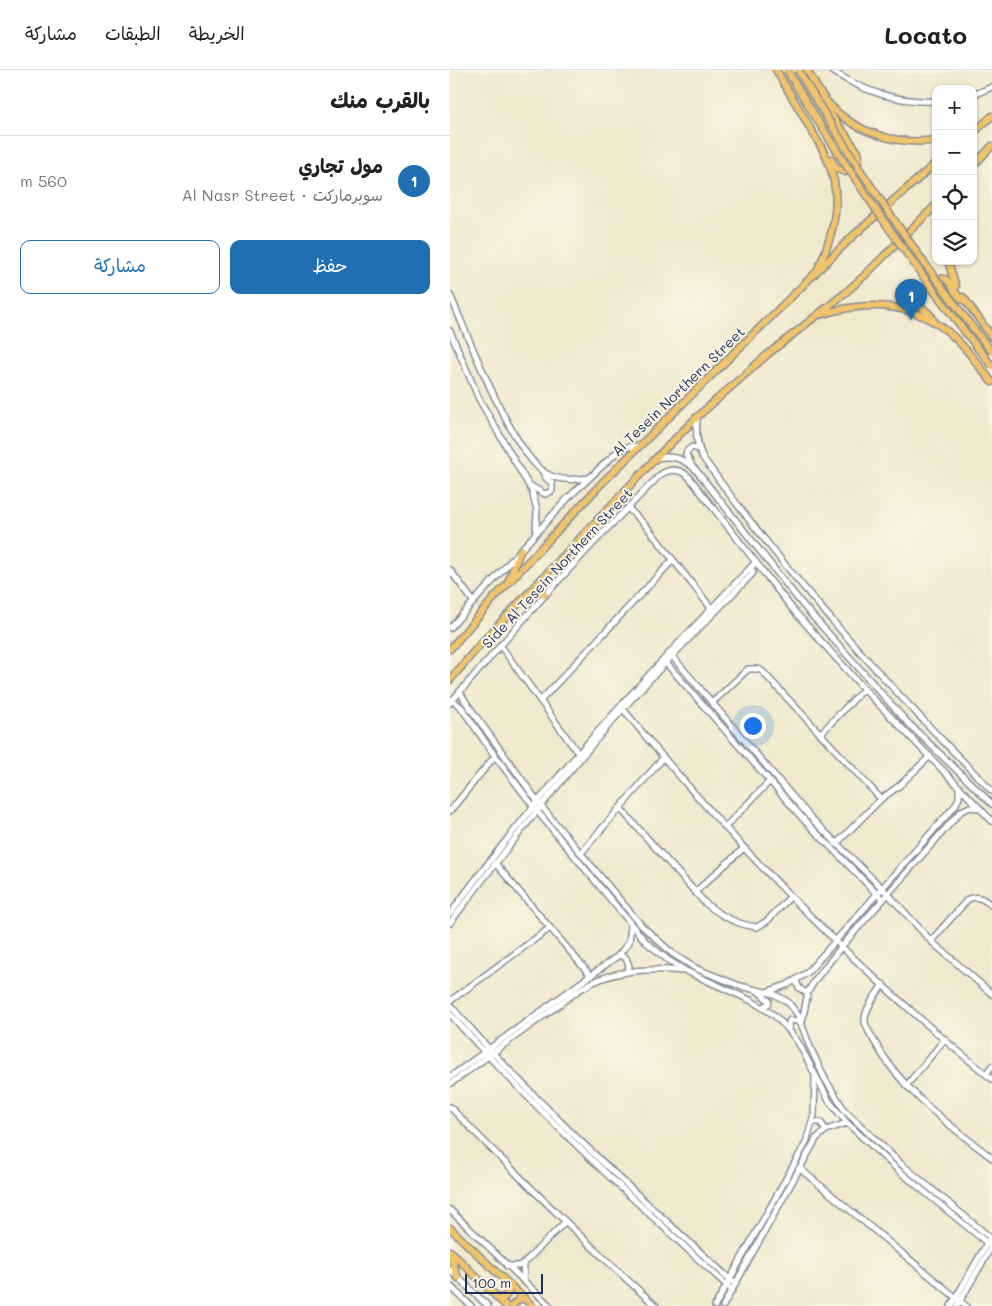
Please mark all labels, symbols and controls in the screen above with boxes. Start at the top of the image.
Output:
text: Locato [884,19,967,50]
text: مشاركة [25,21,77,45]
text: الطبقات [105,21,161,45]
text: الخريطة [189,21,245,45]
map controls [932,85,977,265]
button: + [932,85,977,130]
text: بالقرب منك [330,86,430,113]
button: − [932,130,977,175]
text: مول تجاري [299,153,383,178]
text: 560 m [20,170,67,191]
text: 1 [410,170,418,191]
button: locate [932,175,977,220]
text: سوبرماركت · Al Nasr Street [182,184,383,205]
button: layers [932,220,977,265]
button: مشاركة [20,240,220,294]
button: حفظ [230,240,430,294]
pin: 1 [895,279,927,320]
street label: Al Tesein Northern Street [607,322,749,460]
street label: Side Al Tesein Northern Street [478,484,636,652]
your location [740,713,766,739]
scale bar [465,1271,542,1294]
text: 100 m [472,1273,511,1292]

